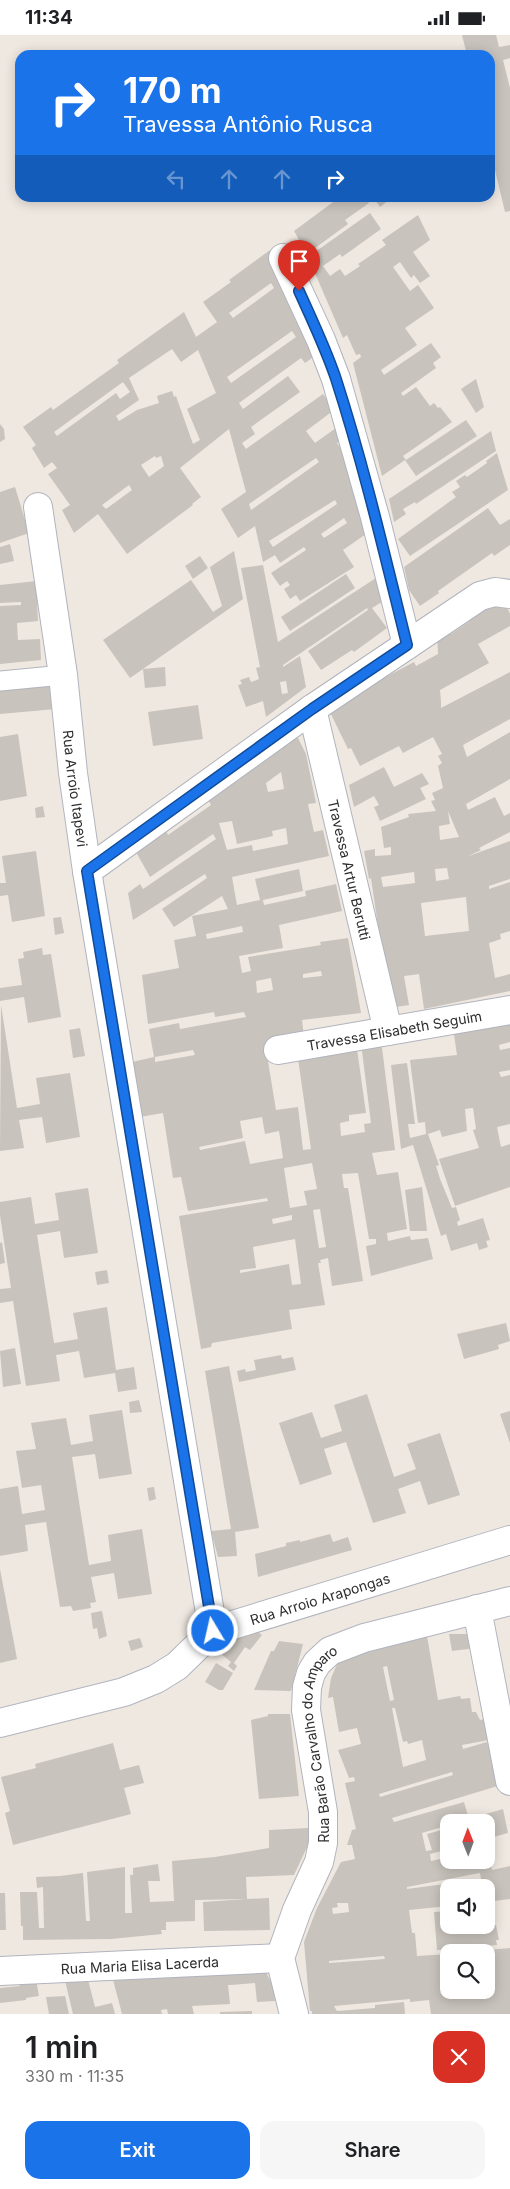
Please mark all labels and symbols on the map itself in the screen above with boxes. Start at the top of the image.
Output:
pin [278,240,320,291]
street label: Rua Arroio Itapevi [60,729,92,848]
street label: Travessa Artur Berutti [325,798,375,942]
street label: Travessa Elisabeth Seguim [305,1007,483,1053]
street label: Rua Arroio Arapongas [248,1569,392,1628]
position arrow [186,1604,238,1656]
street label: Rua Barão Carvalho do Amparo [297,1641,339,1843]
north arrow [440,1814,495,1869]
street label: Rua Maria Elisa Lacerda [60,1952,219,1977]

